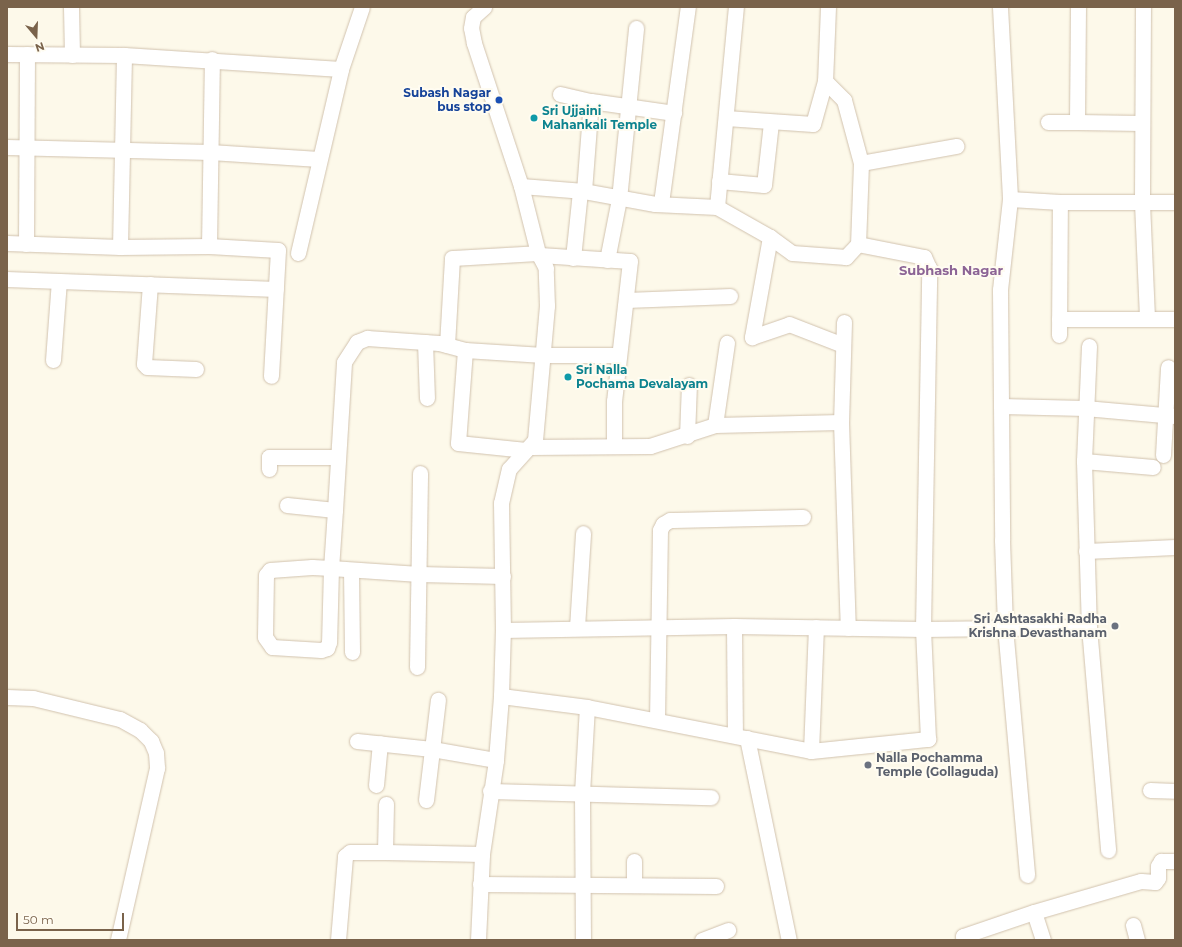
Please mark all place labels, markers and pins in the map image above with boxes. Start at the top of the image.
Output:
place label: Subash Nagar bus stop [403,86,491,114]
marker: Subash Nagar bus stop [494,95,504,105]
place label: Sri Ujjaini Mahankali Temple [542,104,657,132]
marker: Sri Ujjaini Mahankali Temple [529,113,539,123]
place label: Sri Nalla Pochama Devalayam [576,363,708,391]
marker: Sri Nalla Pochama Devalayam [563,372,573,382]
place label: Sri Ashtasakhi Radha Krishna Devasthanam [968,612,1107,640]
marker: Sri Ashtasakhi Radha Krishna Devasthanam [1110,621,1120,631]
place label: Nalla Pochamma Temple (Gollaguda) [876,751,998,779]
marker: Nalla Pochamma Temple (Gollaguda) [863,760,873,770]

